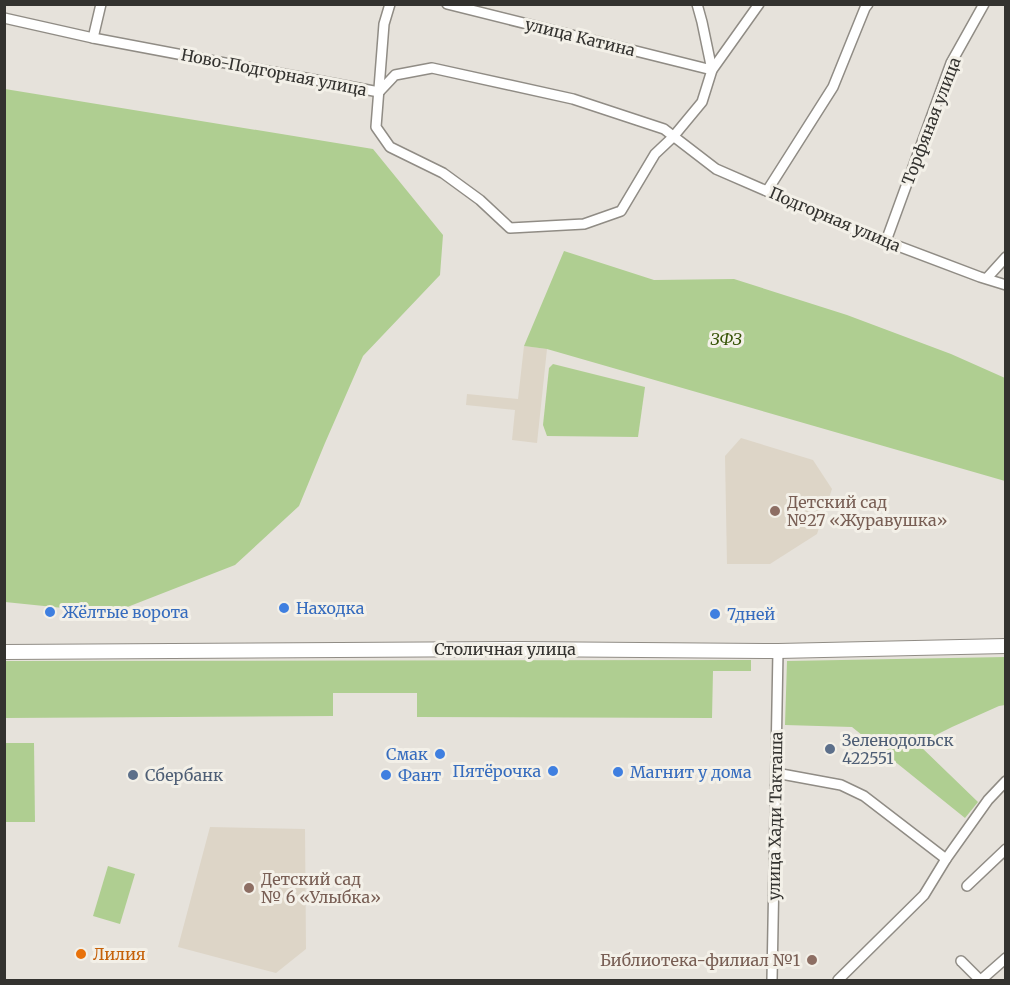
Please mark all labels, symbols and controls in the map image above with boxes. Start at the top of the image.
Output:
street label: улица Катина [523,14,637,60]
street label: Ново-Подгорная улица [179,44,369,100]
street label: Торфяная улица [897,54,965,188]
street label: Подгорная улица [766,182,904,256]
park label: ЗФЗ [710,329,742,349]
place label: Детский сад №27 «Журавушка» [787,492,947,530]
marker: Детский сад №27 «Журавушка» [768,504,782,518]
place label: Находка [296,598,365,618]
marker: Находка [277,601,291,615]
place label: Жёлтые ворота [62,602,189,622]
place label: 7дней [727,604,775,624]
marker: Жёлтые ворота [43,605,57,619]
marker: 7дней [708,607,722,621]
street label: Столичная улица [434,639,576,659]
place label: Зеленодольск 422551 [842,730,954,768]
street label: улица Хади Такташа [764,731,786,901]
marker: Зеленодольск 422551 [823,742,837,756]
place label: Смак [386,744,428,764]
marker: Смак [433,747,447,761]
place label: Пятёрочка [453,761,541,781]
place label: Магнит у дома [630,762,752,782]
marker: Пятёрочка [546,764,560,778]
place label: Сбербанк [145,765,223,785]
place label: Фант [398,765,441,785]
marker: Магнит у дома [611,765,625,779]
marker: Сбербанк [126,768,140,782]
marker: Фант [379,768,393,782]
place label: Детский сад № 6 «Улыбка» [261,869,381,907]
marker: Детский сад № 6 «Улыбка» [242,881,256,895]
place label: Лилия [93,944,146,964]
marker: Лилия [74,947,88,961]
place label: Библиотека-филиал №1 [600,950,800,970]
marker: Библиотека-филиал №1 [805,953,819,967]

